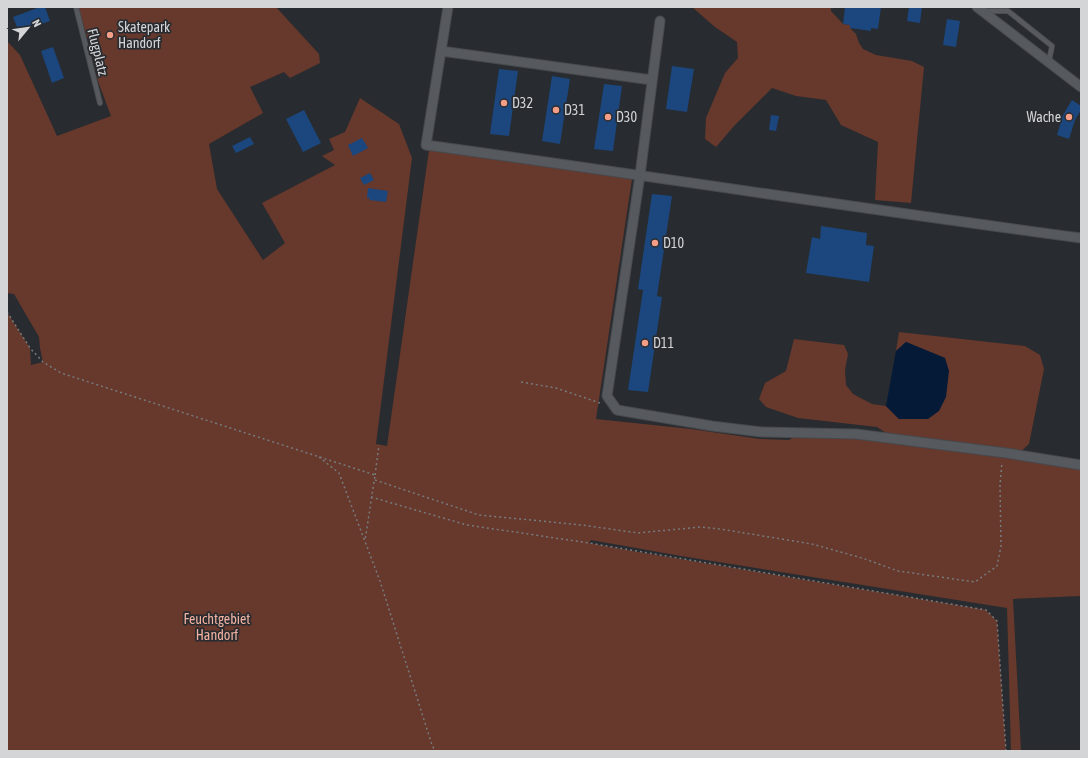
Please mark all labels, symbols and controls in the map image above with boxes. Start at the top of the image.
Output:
north arrow [8,8,48,48]
text: N [30,17,44,29]
place label: Skatepark Handorf [118,19,170,51]
street label: Flugplatz [84,27,112,77]
marker: Skatepark Handorf [105,30,115,40]
place label: D32 [512,95,533,111]
marker: D32 [499,98,509,108]
place label: D31 [564,102,585,118]
marker: D31 [551,105,561,115]
place label: D30 [616,109,637,125]
place label: Wache [1026,109,1061,125]
marker: D30 [603,112,613,122]
marker: Wache [1064,112,1074,122]
place label: D10 [663,235,684,251]
marker: D10 [650,238,660,248]
place label: D11 [653,335,674,351]
marker: D11 [640,338,650,348]
park label: Feuchtgebiet Handorf [184,611,250,643]

